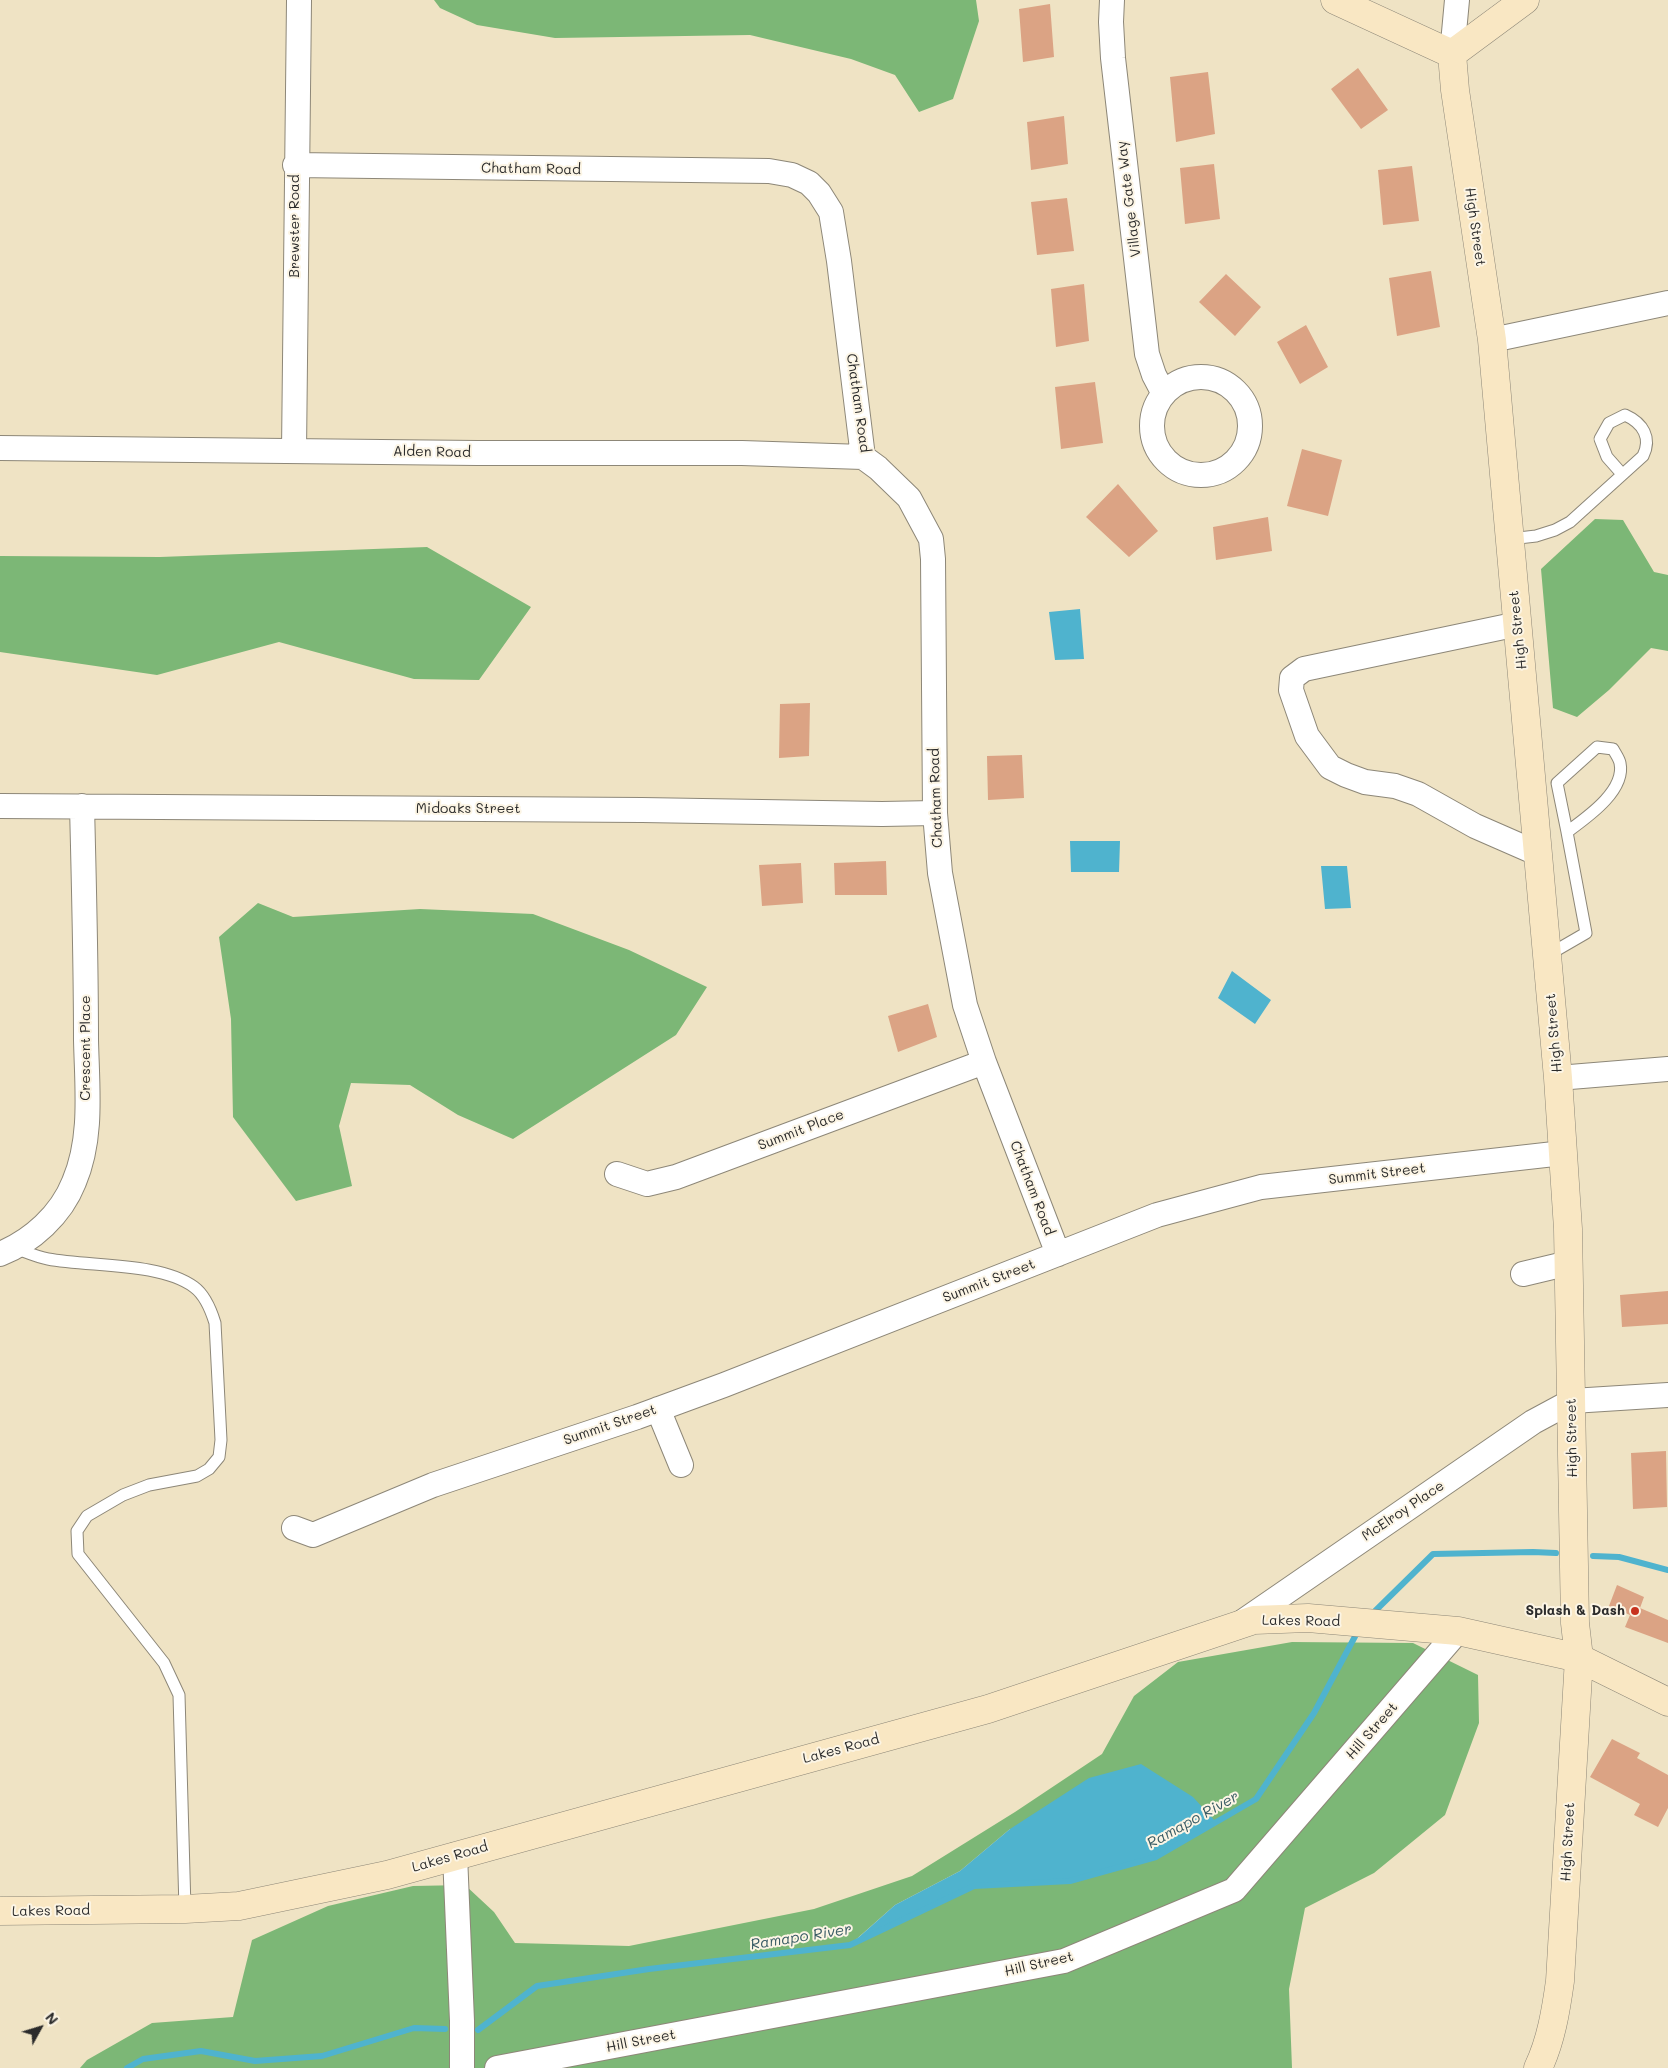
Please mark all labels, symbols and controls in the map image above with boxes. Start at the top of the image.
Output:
street label: Village Gate Way [1114,140,1144,258]
street label: Chatham Road [481,160,581,178]
street label: Brewster Road [287,174,303,278]
street label: High Street [1461,187,1489,267]
street label: Chatham Road [843,352,873,454]
street label: Alden Road [393,443,471,461]
street label: High Street [1506,590,1530,670]
street label: Chatham Road [926,748,946,848]
street label: Midoaks Street [416,801,520,817]
street label: High Street [1542,993,1566,1073]
street label: Crescent Place [78,995,94,1101]
street label: Summit Place [756,1106,846,1154]
street label: Chatham Road [1006,1138,1058,1238]
street label: Summit Street [1328,1160,1426,1188]
street label: Summit Street [941,1256,1037,1306]
street label: High Street [1563,1398,1581,1478]
street label: Summit Street [561,1401,659,1449]
street label: McElroy Place [1359,1477,1447,1545]
place label: Splash & Dash [1525,1603,1625,1619]
marker: Splash & Dash [1629,1605,1641,1617]
street label: Lakes Road [1262,1612,1340,1630]
street label: Hill Street [1343,1699,1401,1763]
street label: Lakes Road [801,1731,881,1767]
water label: Ramapo River [1144,1787,1242,1853]
street label: High Street [1558,1802,1578,1882]
street label: Lakes Road [410,1838,490,1876]
street label: Lakes Road [12,1902,90,1920]
water label: Ramapo River [749,1920,853,1954]
street label: Hill Street [1003,1948,1075,1980]
north arrow [15,2003,65,2053]
text: N [41,2008,63,2028]
street label: Hill Street [605,2026,677,2056]

